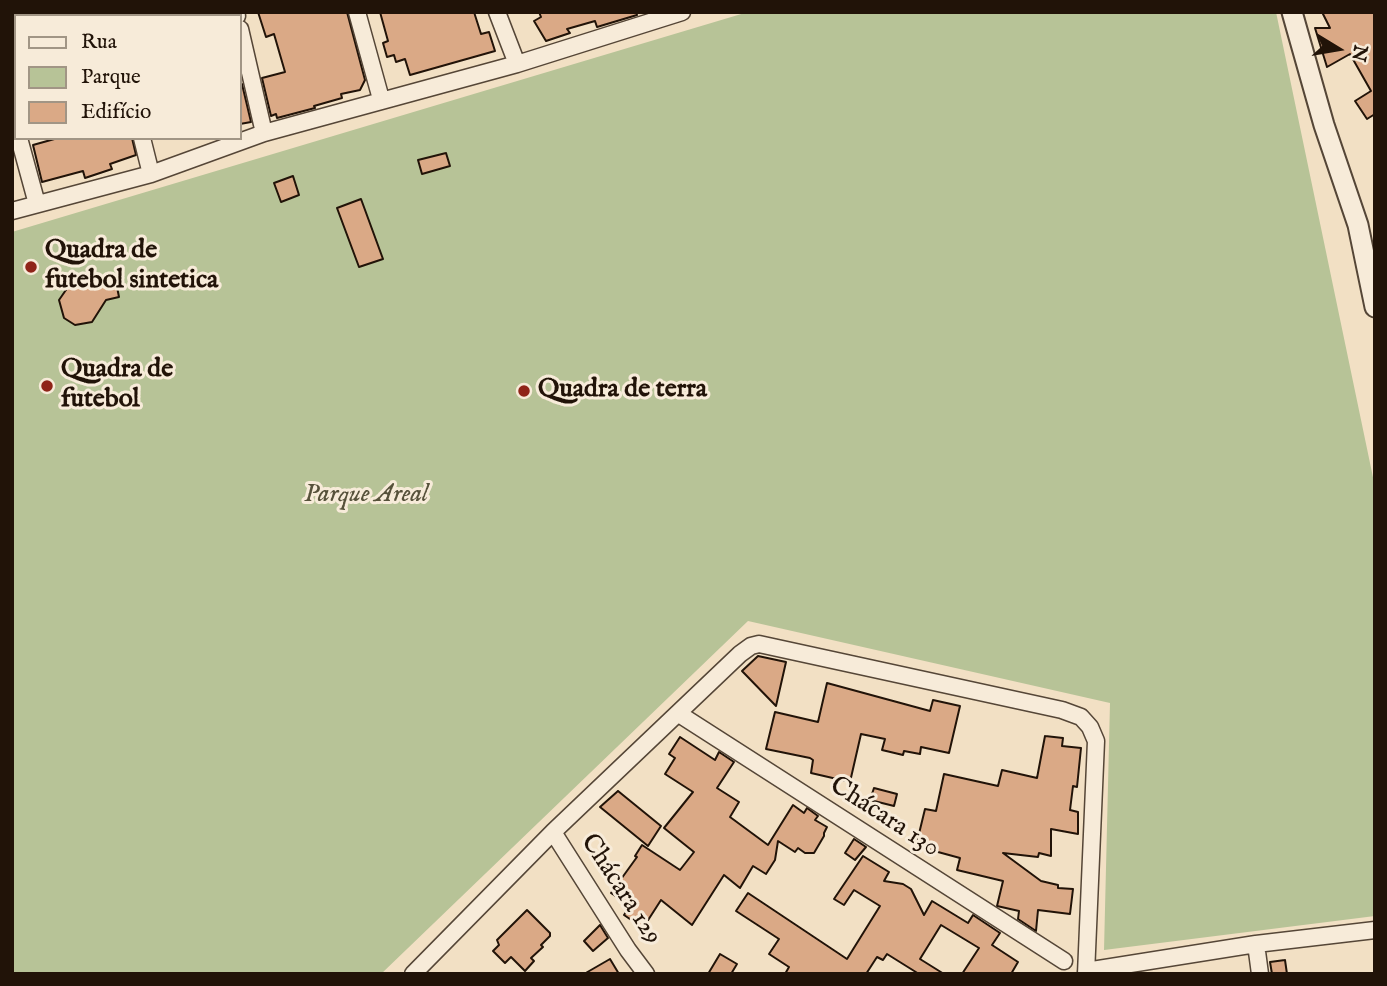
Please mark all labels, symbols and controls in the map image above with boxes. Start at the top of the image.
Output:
legend [14,14,242,140]
north arrow [1303,14,1373,84]
text: Rua [81,29,117,56]
text: N [1345,43,1372,63]
text: Parque [81,64,141,91]
text: Edifício [81,99,151,126]
place label: Quadra de futebol sintetica [45,236,218,298]
marker: Quadra de futebol sintetica [23,259,39,275]
place label: Quadra de futebol [61,355,173,416]
place label: Quadra de terra [538,375,707,407]
marker: Quadra de futebol [39,378,55,394]
marker: Quadra de terra [516,383,532,399]
park label: Parque Areal [304,480,428,512]
street label: Chácara 130 [823,771,945,865]
street label: Chácara 129 [573,829,667,951]

